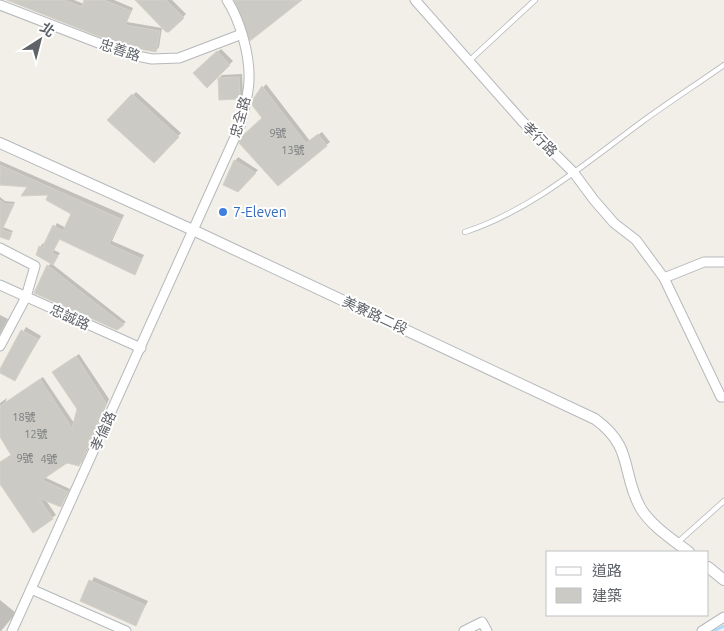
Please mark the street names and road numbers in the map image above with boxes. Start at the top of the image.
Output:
street label: 忠善路 [98,36,142,64]
street label: 忠全路 [227,95,253,139]
street label: 孝行路 [519,118,561,160]
street label: 美寮路二段 [340,293,410,337]
street label: 忠誠路 [48,301,92,333]
street label: 孝倫路 [87,409,119,453]

